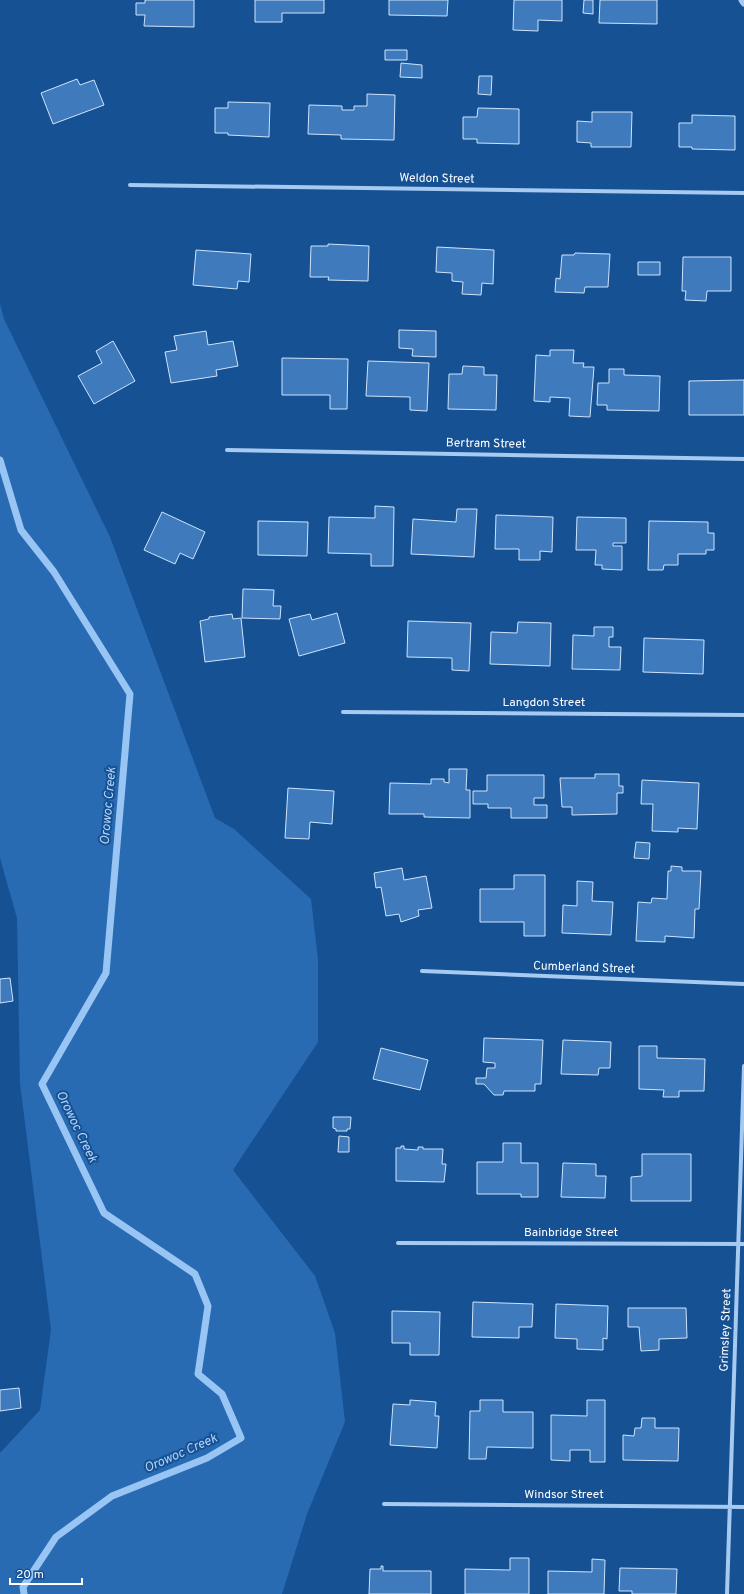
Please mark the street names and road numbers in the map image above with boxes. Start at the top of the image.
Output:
street label: Weldon Street [399,170,475,188]
street label: Bertram Street [446,435,526,453]
street label: Langdon Street [503,695,585,711]
street label: Cumberland Street [533,958,635,978]
street label: Bainbridge Street [524,1225,618,1241]
street label: Grimsley Street [717,1288,735,1372]
street label: Windsor Street [524,1487,604,1503]

